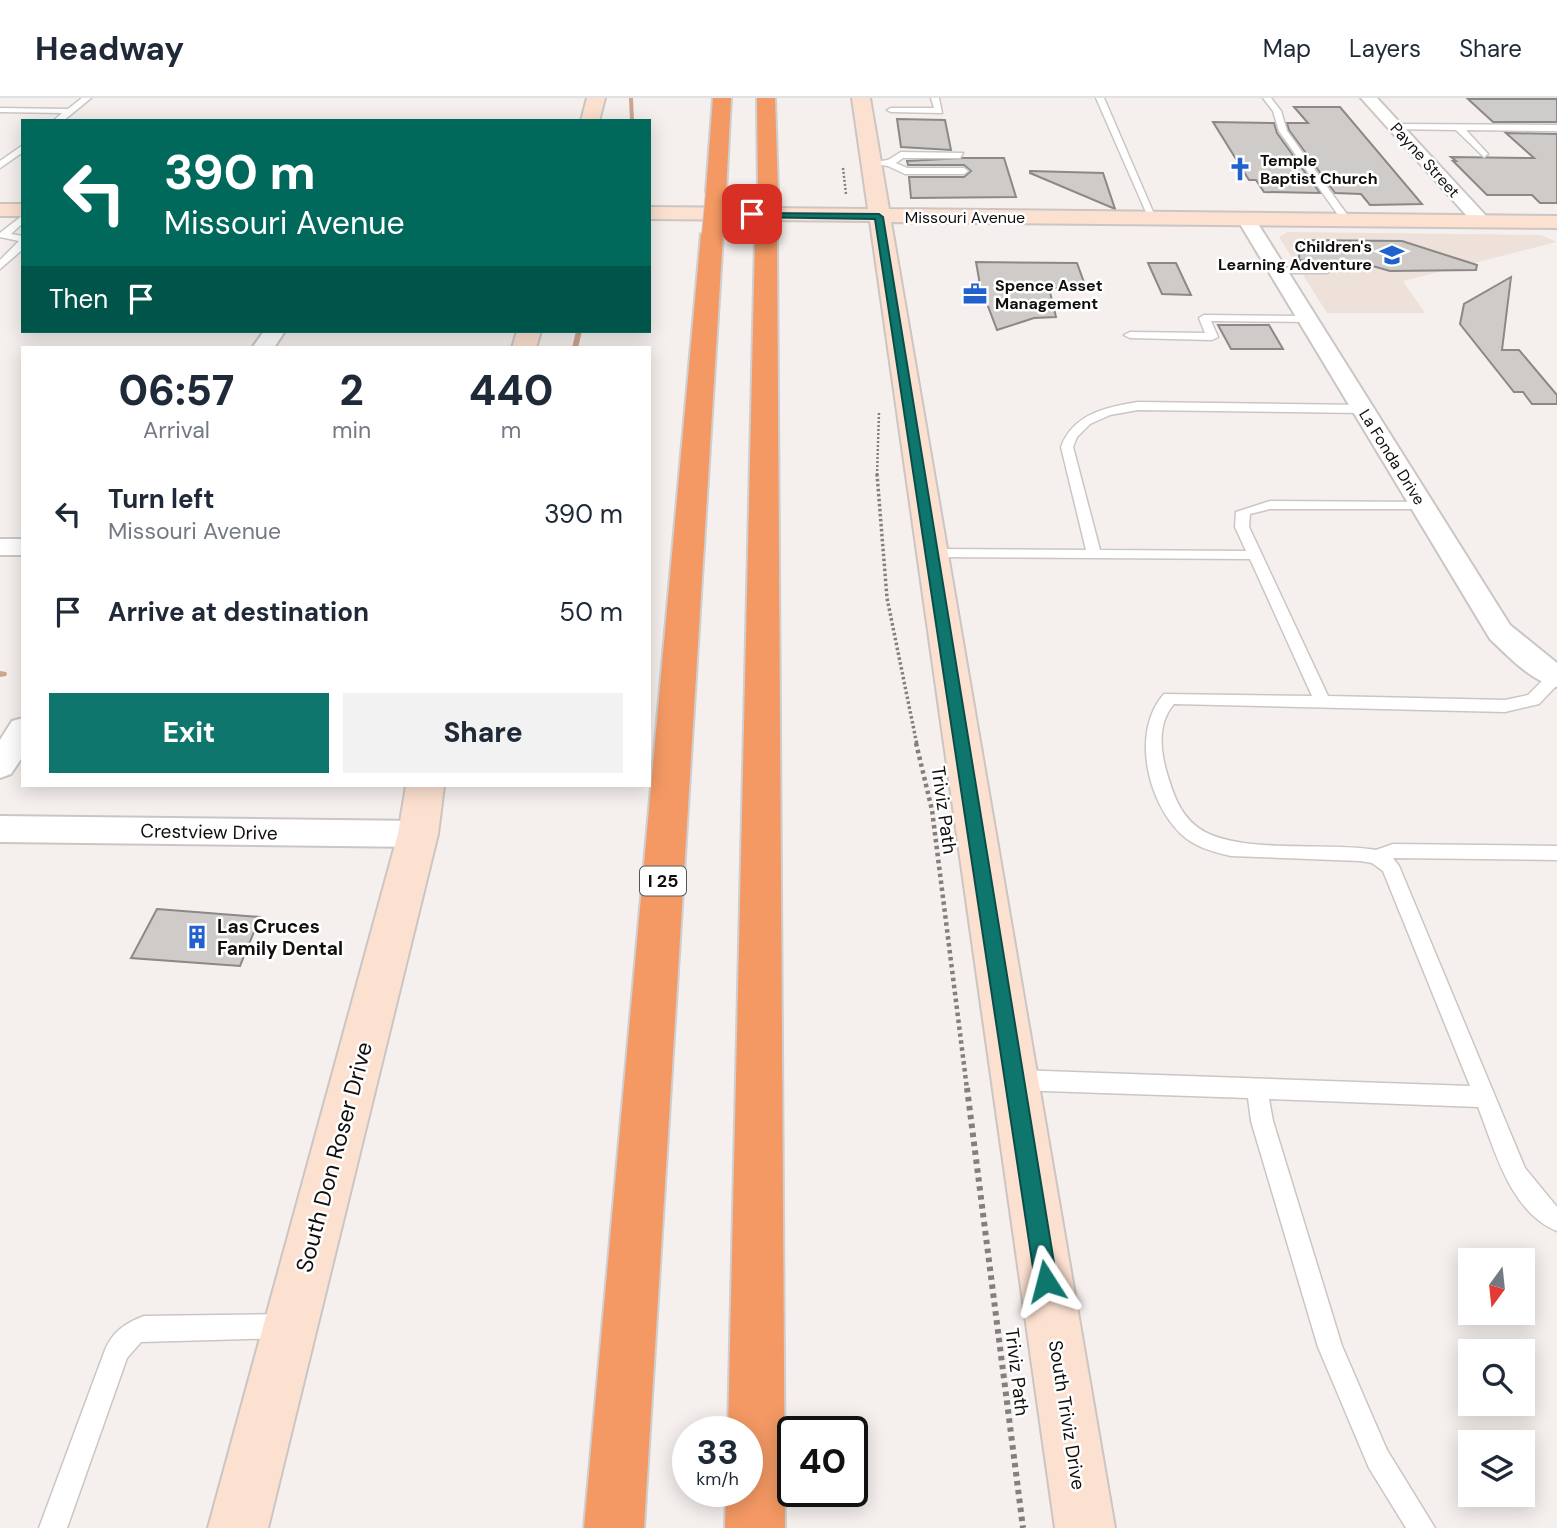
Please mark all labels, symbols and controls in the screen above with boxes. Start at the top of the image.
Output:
text: Headway [35,27,184,70]
text: Map [1263,33,1311,64]
text: Layers [1349,33,1421,64]
text: Share [1459,33,1522,64]
street label: Payne Street [1386,118,1464,202]
text: 390 m [164,140,316,204]
icon: left [49,147,140,238]
place label: Temple Baptist Church [1260,150,1378,189]
church icon: Temple Baptist Church [1226,155,1254,183]
pin [722,184,782,244]
icon: arrive [733,195,771,233]
text: Missouri Avenue [164,202,405,244]
street label: Missouri Avenue [905,207,1025,228]
place label: Children's Learning Adventure [1218,236,1372,275]
school or university icon: Children's Learning Adventure [1378,241,1406,269]
place label: Spence Asset Management [995,275,1103,314]
icon: arrive [122,280,160,318]
office icon: Spence Asset Management [961,280,989,308]
text: Then [49,282,108,316]
text: 06:57 [119,363,234,418]
text: 2 [339,363,364,418]
text: 440 [469,363,553,418]
street label: La Fonda Drive [1354,405,1430,509]
text: Arrival [143,415,210,445]
text: min [332,415,371,445]
text: m [501,415,521,445]
text: Turn left [108,482,215,516]
icon: left [49,495,87,533]
text: 390 m [544,497,623,531]
text: Missouri Avenue [108,516,281,546]
icon: arrive [49,593,87,631]
text: Arrive at destination [108,595,369,629]
text: 50 m [559,595,623,629]
button: Exit [49,693,329,773]
button: Share [343,693,623,773]
street label: Triviz Path [925,764,963,856]
street label: Crestview Drive [140,818,278,846]
road number: I 25 [640,866,686,896]
place label: Las Cruces Family Dental [217,914,343,961]
building icon: Las Cruces Family Dental [183,923,211,951]
street label: South Don Roser Drive [289,1038,379,1276]
position arrow [1009,1244,1083,1318]
north arrow [1458,1248,1535,1325]
map controls [1458,1248,1535,1507]
street label: Triviz Path [999,1327,1035,1417]
street label: South Triviz Drive [1043,1338,1091,1492]
button: search [1458,1339,1535,1416]
speed limit sign: 40 [777,1416,868,1507]
text: 33 [696,1429,739,1475]
button: layers [1458,1430,1535,1507]
text: km/h [696,1467,739,1491]

